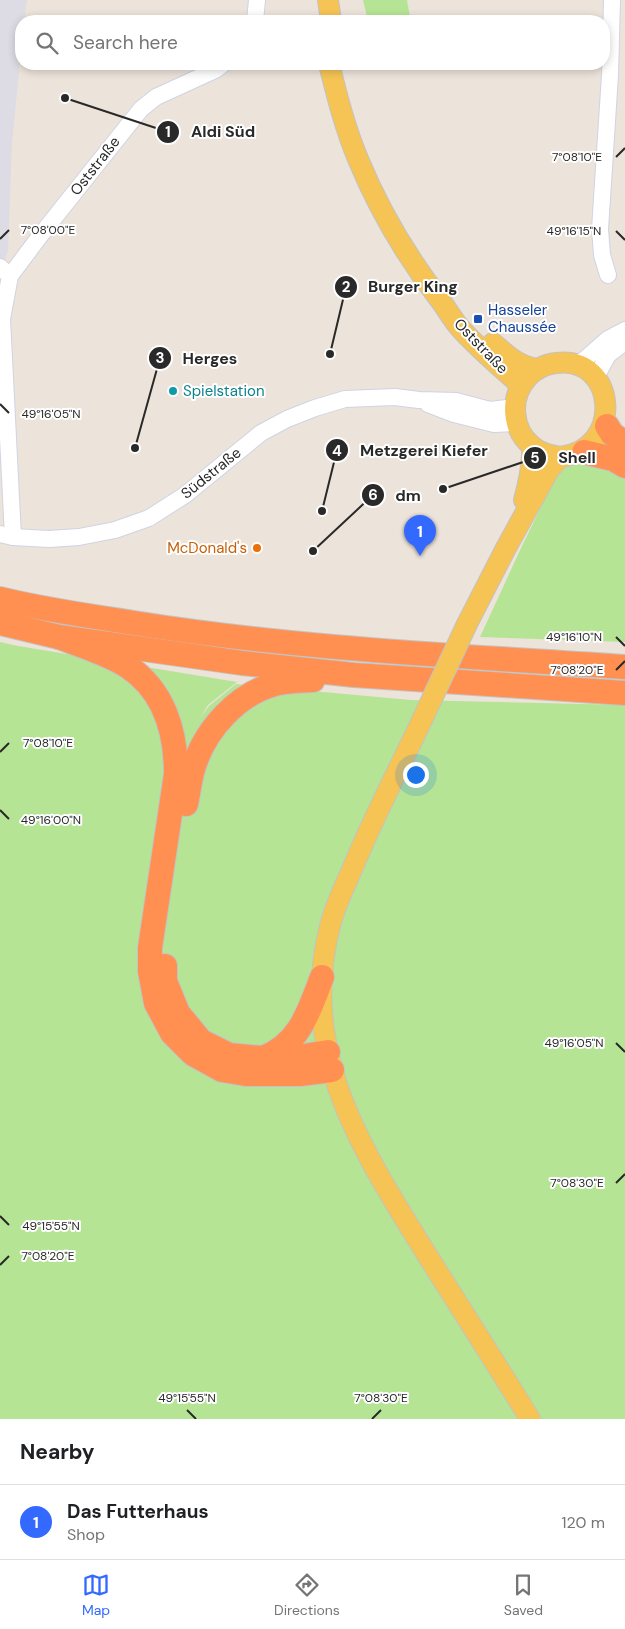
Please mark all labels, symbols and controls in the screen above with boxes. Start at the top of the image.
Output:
search box [15,15,610,70]
icon: search [33,29,61,57]
text: Search here [73,30,178,55]
callout: Aldi Süd [156,116,265,147]
text: Aldi Süd [191,121,255,142]
text: 1 [165,122,171,142]
street label: Oststraße [66,132,124,200]
text: 7°08'10"E [552,149,602,165]
text: 7°08'00"E [21,222,76,238]
text: 49°16'15"N [547,223,601,239]
callout: Burger King [333,271,468,302]
text: Burger King [368,276,458,297]
text: 2 [342,277,351,297]
place label: Hasseler Chaussée [488,300,556,337]
marker: Hasseler Chaussée [472,313,484,325]
street label: Oststraße [450,314,512,378]
callout: Herges [147,342,247,373]
text: 3 [155,348,165,368]
text: Herges [183,348,237,369]
place label: Spielstation [183,381,265,401]
marker: Spielstation [167,385,179,397]
text: 49°16'05"N [21,406,81,422]
callout: Metzgerei Kiefer [325,435,497,466]
text: Metzgerei Kiefer [360,440,488,461]
text: 4 [332,441,342,461]
callout: Shell [523,442,605,473]
street label: Südstraße [177,443,245,503]
text: Shell [558,447,596,468]
text: 5 [530,448,540,468]
callout: dm [360,480,431,511]
text: 6 [368,485,378,505]
text: dm [395,485,421,506]
pin: 1 [404,515,436,556]
place label: McDonald's [167,538,247,558]
marker: McDonald's [251,542,263,554]
text: 49°16'10"N [546,629,602,645]
text: 7°08'20"E [550,662,604,678]
text: 7°08'10"E [23,735,73,751]
your location [403,762,429,788]
text: 49°16'00"N [21,812,81,828]
text: 49°16'05"N [544,1035,604,1051]
text: 7°08'30"E [550,1175,604,1191]
text: 49°15'55"N [22,1218,80,1234]
text: 7°08'20"E [21,1248,75,1264]
text: 49°15'55"N [158,1390,216,1406]
text: 7°08'30"E [354,1390,408,1406]
text: Nearby [20,1438,94,1466]
text: Das Futterhaus [67,1499,209,1524]
text: 1 [33,1512,39,1533]
text: 120 m [561,1512,605,1533]
text: Shop [67,1524,105,1545]
tab: Map [82,1571,110,1619]
tab: Directions [274,1571,340,1619]
tab: Saved [504,1571,543,1619]

